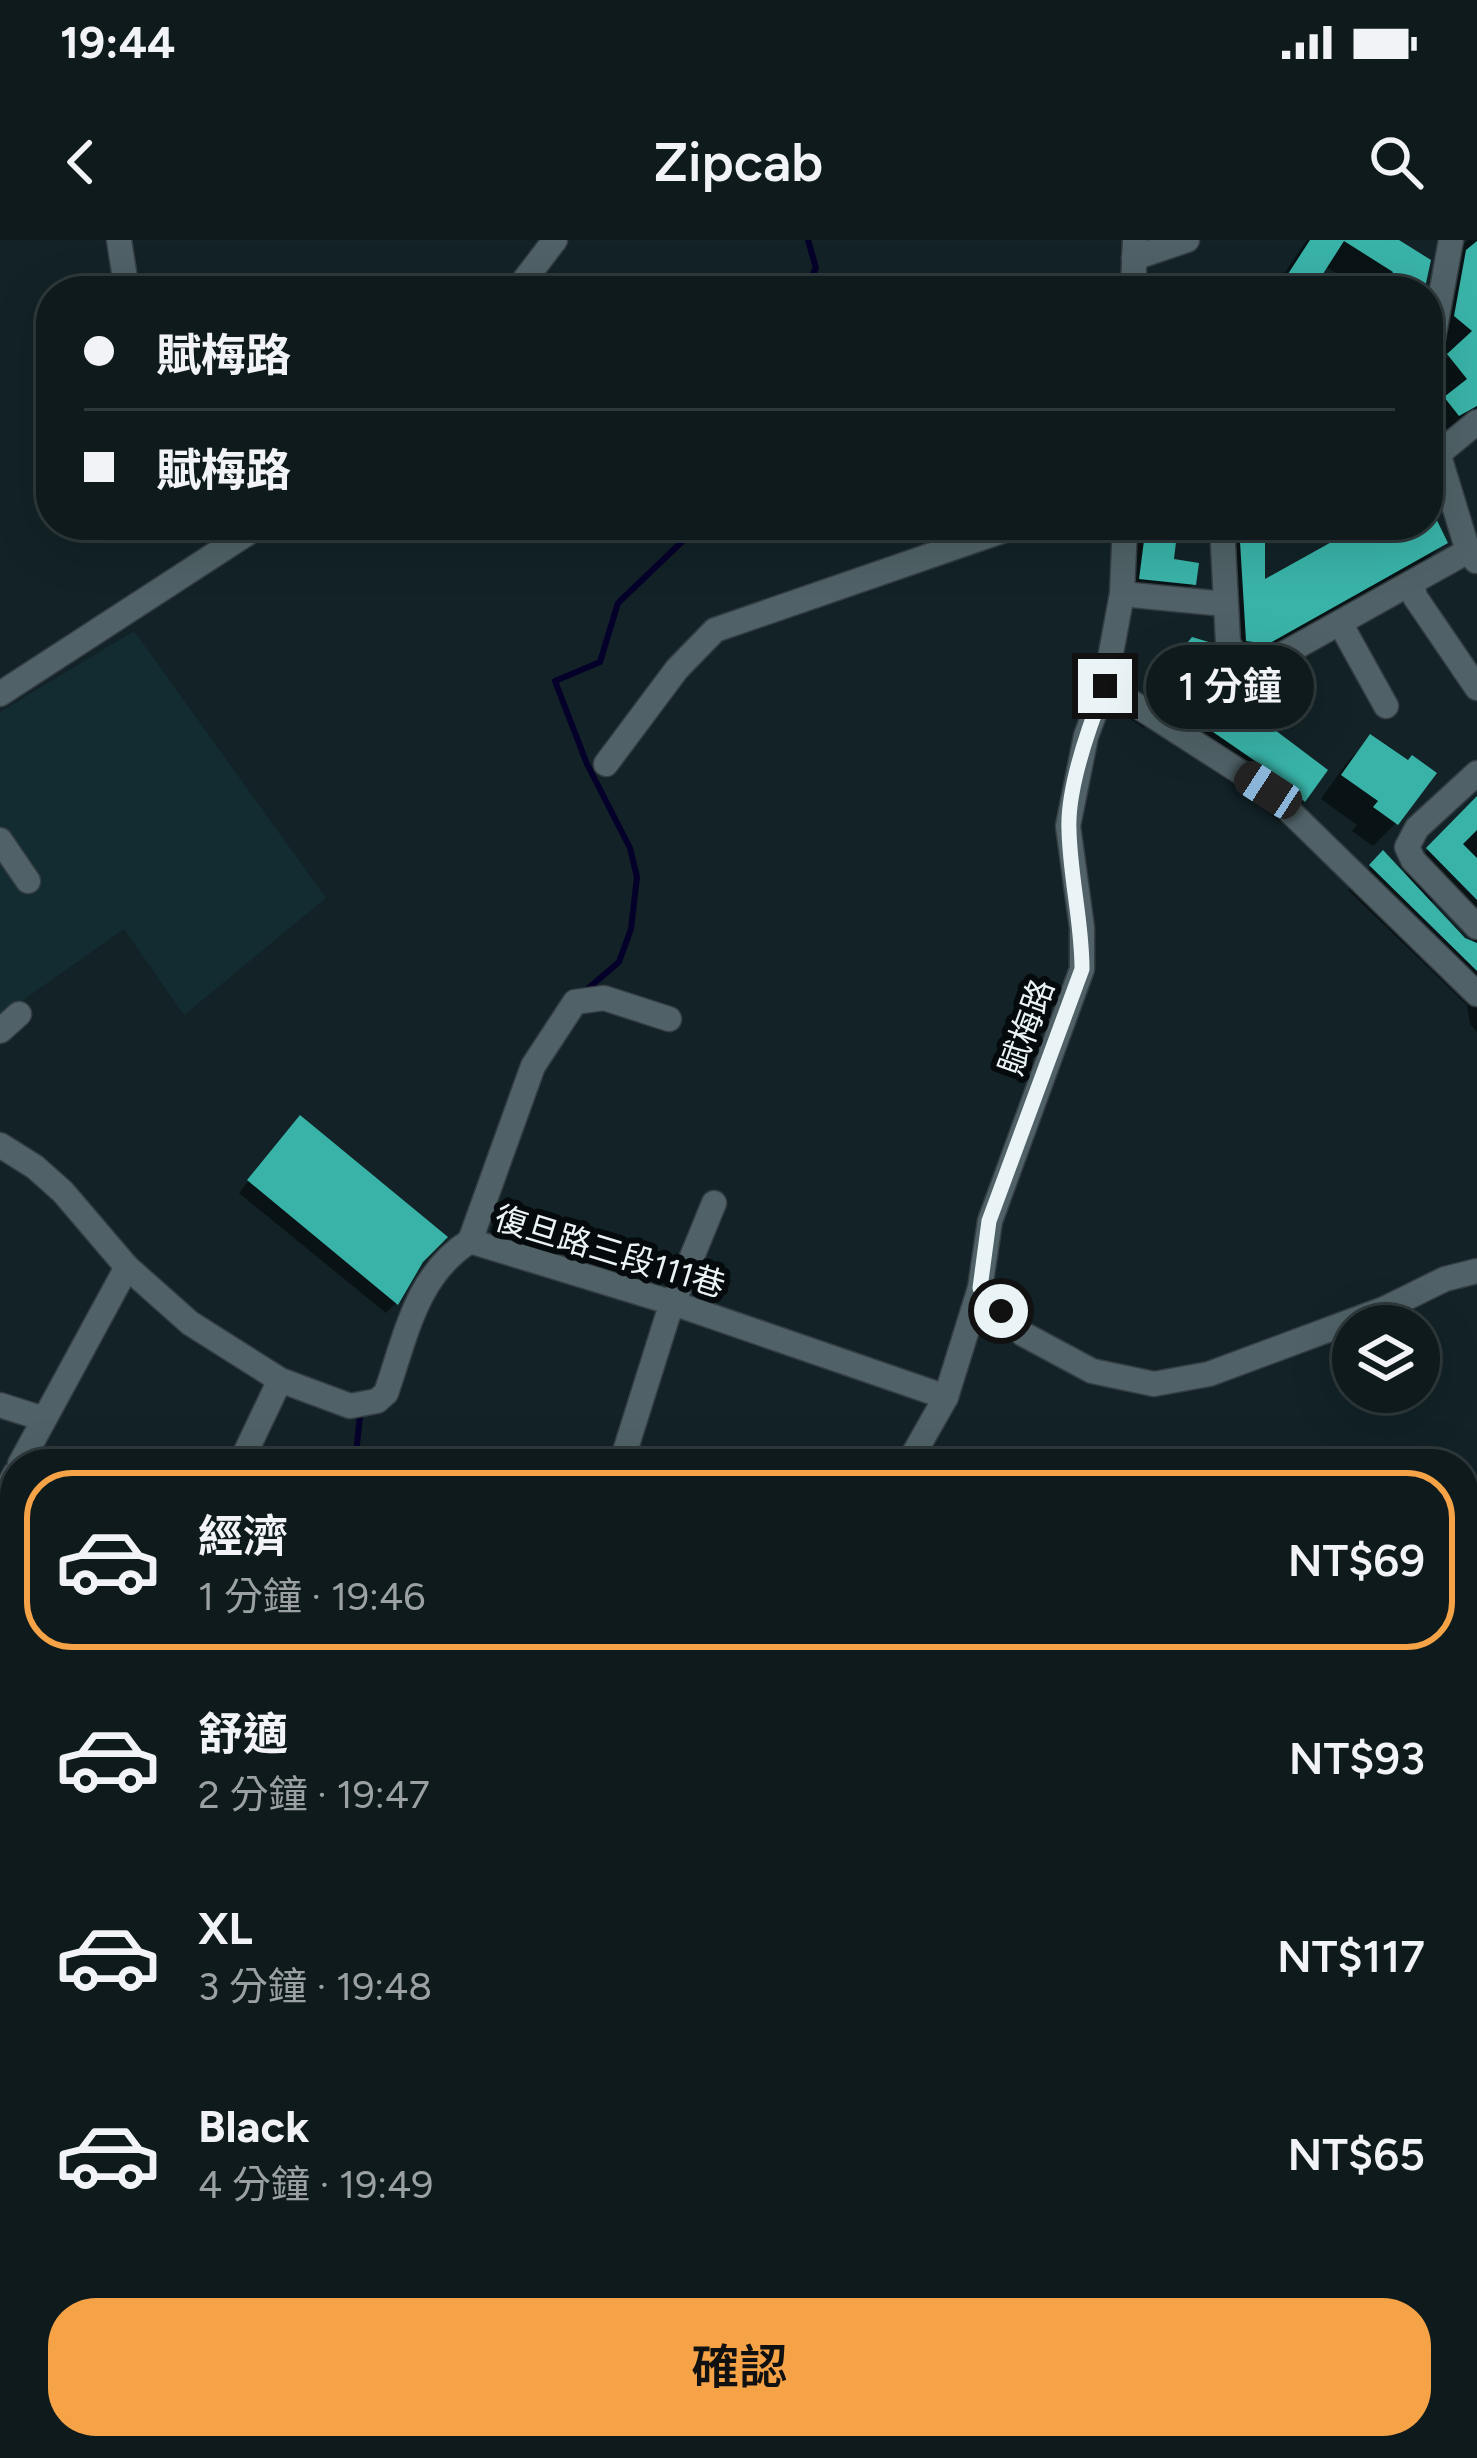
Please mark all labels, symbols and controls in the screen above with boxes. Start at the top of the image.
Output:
text: 19:44 [60,15,176,69]
icon: back [48,129,114,195]
icon: search [1363,129,1429,195]
text: Zipcab [654,130,823,195]
text: 賦梅路 [156,328,291,382]
text: 賦梅路 [156,443,291,497]
callout: 1 分鐘 [1147,644,1315,728]
route end [1078,659,1132,713]
text: 1 分鐘 [1178,663,1282,710]
car [1228,755,1308,825]
street label: 賦梅路 [991,974,1062,1080]
street label: 復旦路三段111巷 [490,1198,730,1305]
route start [974,1284,1028,1338]
map controls [1332,1305,1440,1413]
button: layers [1332,1305,1440,1413]
icon: car [54,1506,162,1614]
text: 經濟 [198,1509,288,1563]
text: NT$69 [1288,1533,1425,1587]
text: 1 分鐘 · 19:46 [198,1573,425,1620]
icon: car [54,1704,162,1812]
text: 舒適 [198,1707,288,1761]
text: NT$93 [1289,1731,1425,1785]
text: 2 分鐘 · 19:47 [198,1771,430,1818]
text: XL [198,1901,253,1955]
icon: car [54,1902,162,2010]
text: NT$117 [1277,1929,1425,1983]
text: 3 分鐘 · 19:48 [198,1963,432,2010]
text: Black [198,2099,309,2153]
icon: car [54,2100,162,2208]
text: NT$65 [1287,2127,1425,2181]
text: 4 分鐘 · 19:49 [198,2161,433,2208]
button: 確認 [48,2298,1431,2436]

